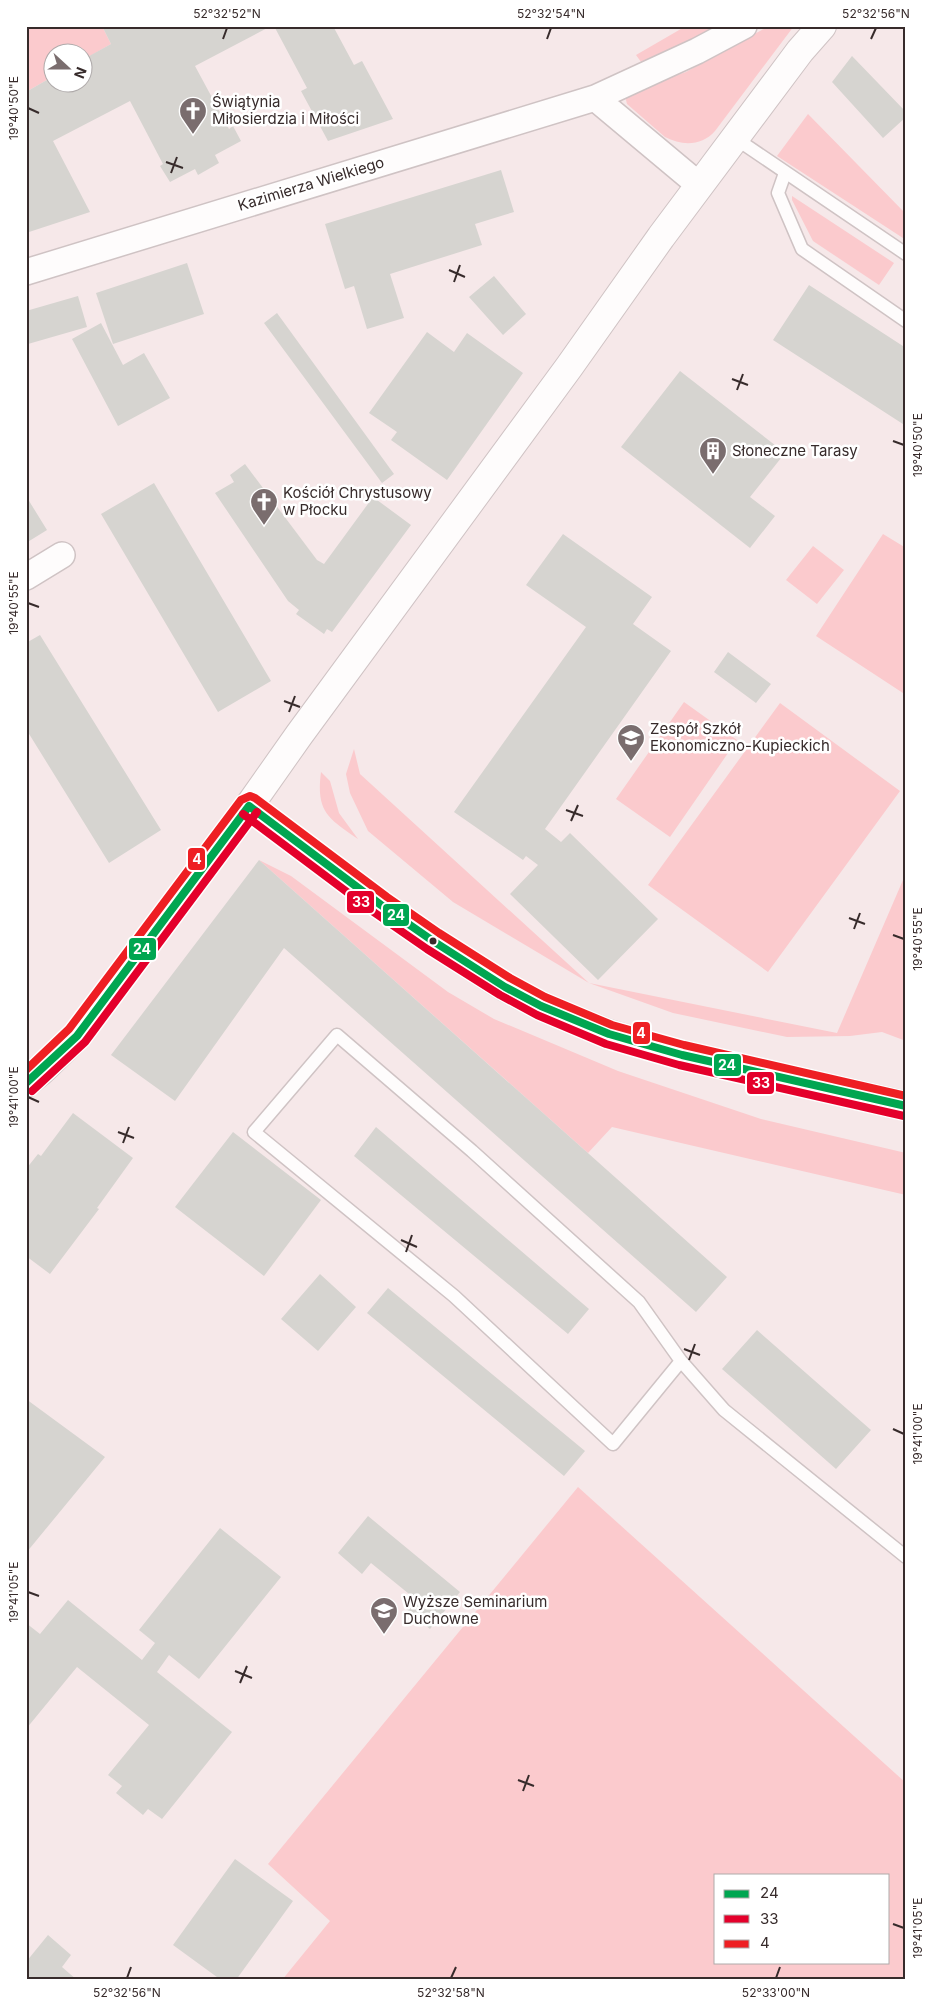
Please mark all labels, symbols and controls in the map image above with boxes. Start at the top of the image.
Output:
text: 52°32'52"N [193,6,261,21]
text: 52°32'54"N [517,6,585,21]
text: 52°32'56"N [842,6,910,21]
north arrow [42,42,92,92]
text: N [71,65,90,81]
text: 19°40'50"E [6,76,21,140]
place label: Świątynia Miłosierdzia i Miłości [212,92,359,128]
church icon: Świątynia Miłosierdzia i Miłości [178,96,208,135]
street label: Kazimierza Wielkiego [235,152,386,215]
text: 19°40'50"E [910,413,925,477]
building icon: Słoneczne Tarasy [698,436,728,475]
place label: Słoneczne Tarasy [732,441,858,460]
place label: Kościół Chrystusowy w Płocku [283,483,432,519]
church icon: Kościół Chrystusowy w Płocku [249,487,279,526]
text: 19°40'55"E [6,571,21,635]
place label: Zespół Szkół Ekonomiczno-Kupieckich [650,719,830,755]
school or university icon: Zespół Szkół Ekonomiczno-Kupieckich [616,723,646,762]
line badge: 4 [187,847,206,871]
text: 4 [192,850,202,867]
line badge: 33 [346,890,375,914]
text: 33 [352,893,370,910]
line badge: 24 [382,903,410,927]
text: 24 [387,906,405,923]
text: 19°40'55"E [910,907,925,971]
unlabelled marker [428,936,438,946]
line badge: 24 [128,937,157,961]
text: 24 [133,940,151,957]
line badge: 4 [632,1021,651,1045]
text: 4 [636,1024,646,1041]
line badge: 24 [713,1053,742,1077]
text: 24 [718,1056,736,1073]
text: 19°41'00"E [6,1066,21,1128]
line badge: 33 [746,1071,775,1095]
text: 33 [752,1074,770,1091]
text: 19°41'00"E [910,1403,925,1465]
text: 19°41'05"E [6,1562,21,1622]
place label: Wyższe Seminarium Duchowne [403,1592,547,1628]
school or university icon: Wyższe Seminarium Duchowne [369,1596,399,1635]
legend [714,1874,890,1964]
text: 24 [760,1883,779,1902]
text: 19°41'05"E [910,1898,925,1958]
text: 33 [760,1909,779,1928]
text: 4 [760,1933,770,1952]
text: 52°32'56"N [93,1985,161,2000]
text: 52°32'58"N [417,1985,485,2000]
text: 52°33'00"N [742,1985,810,2000]

